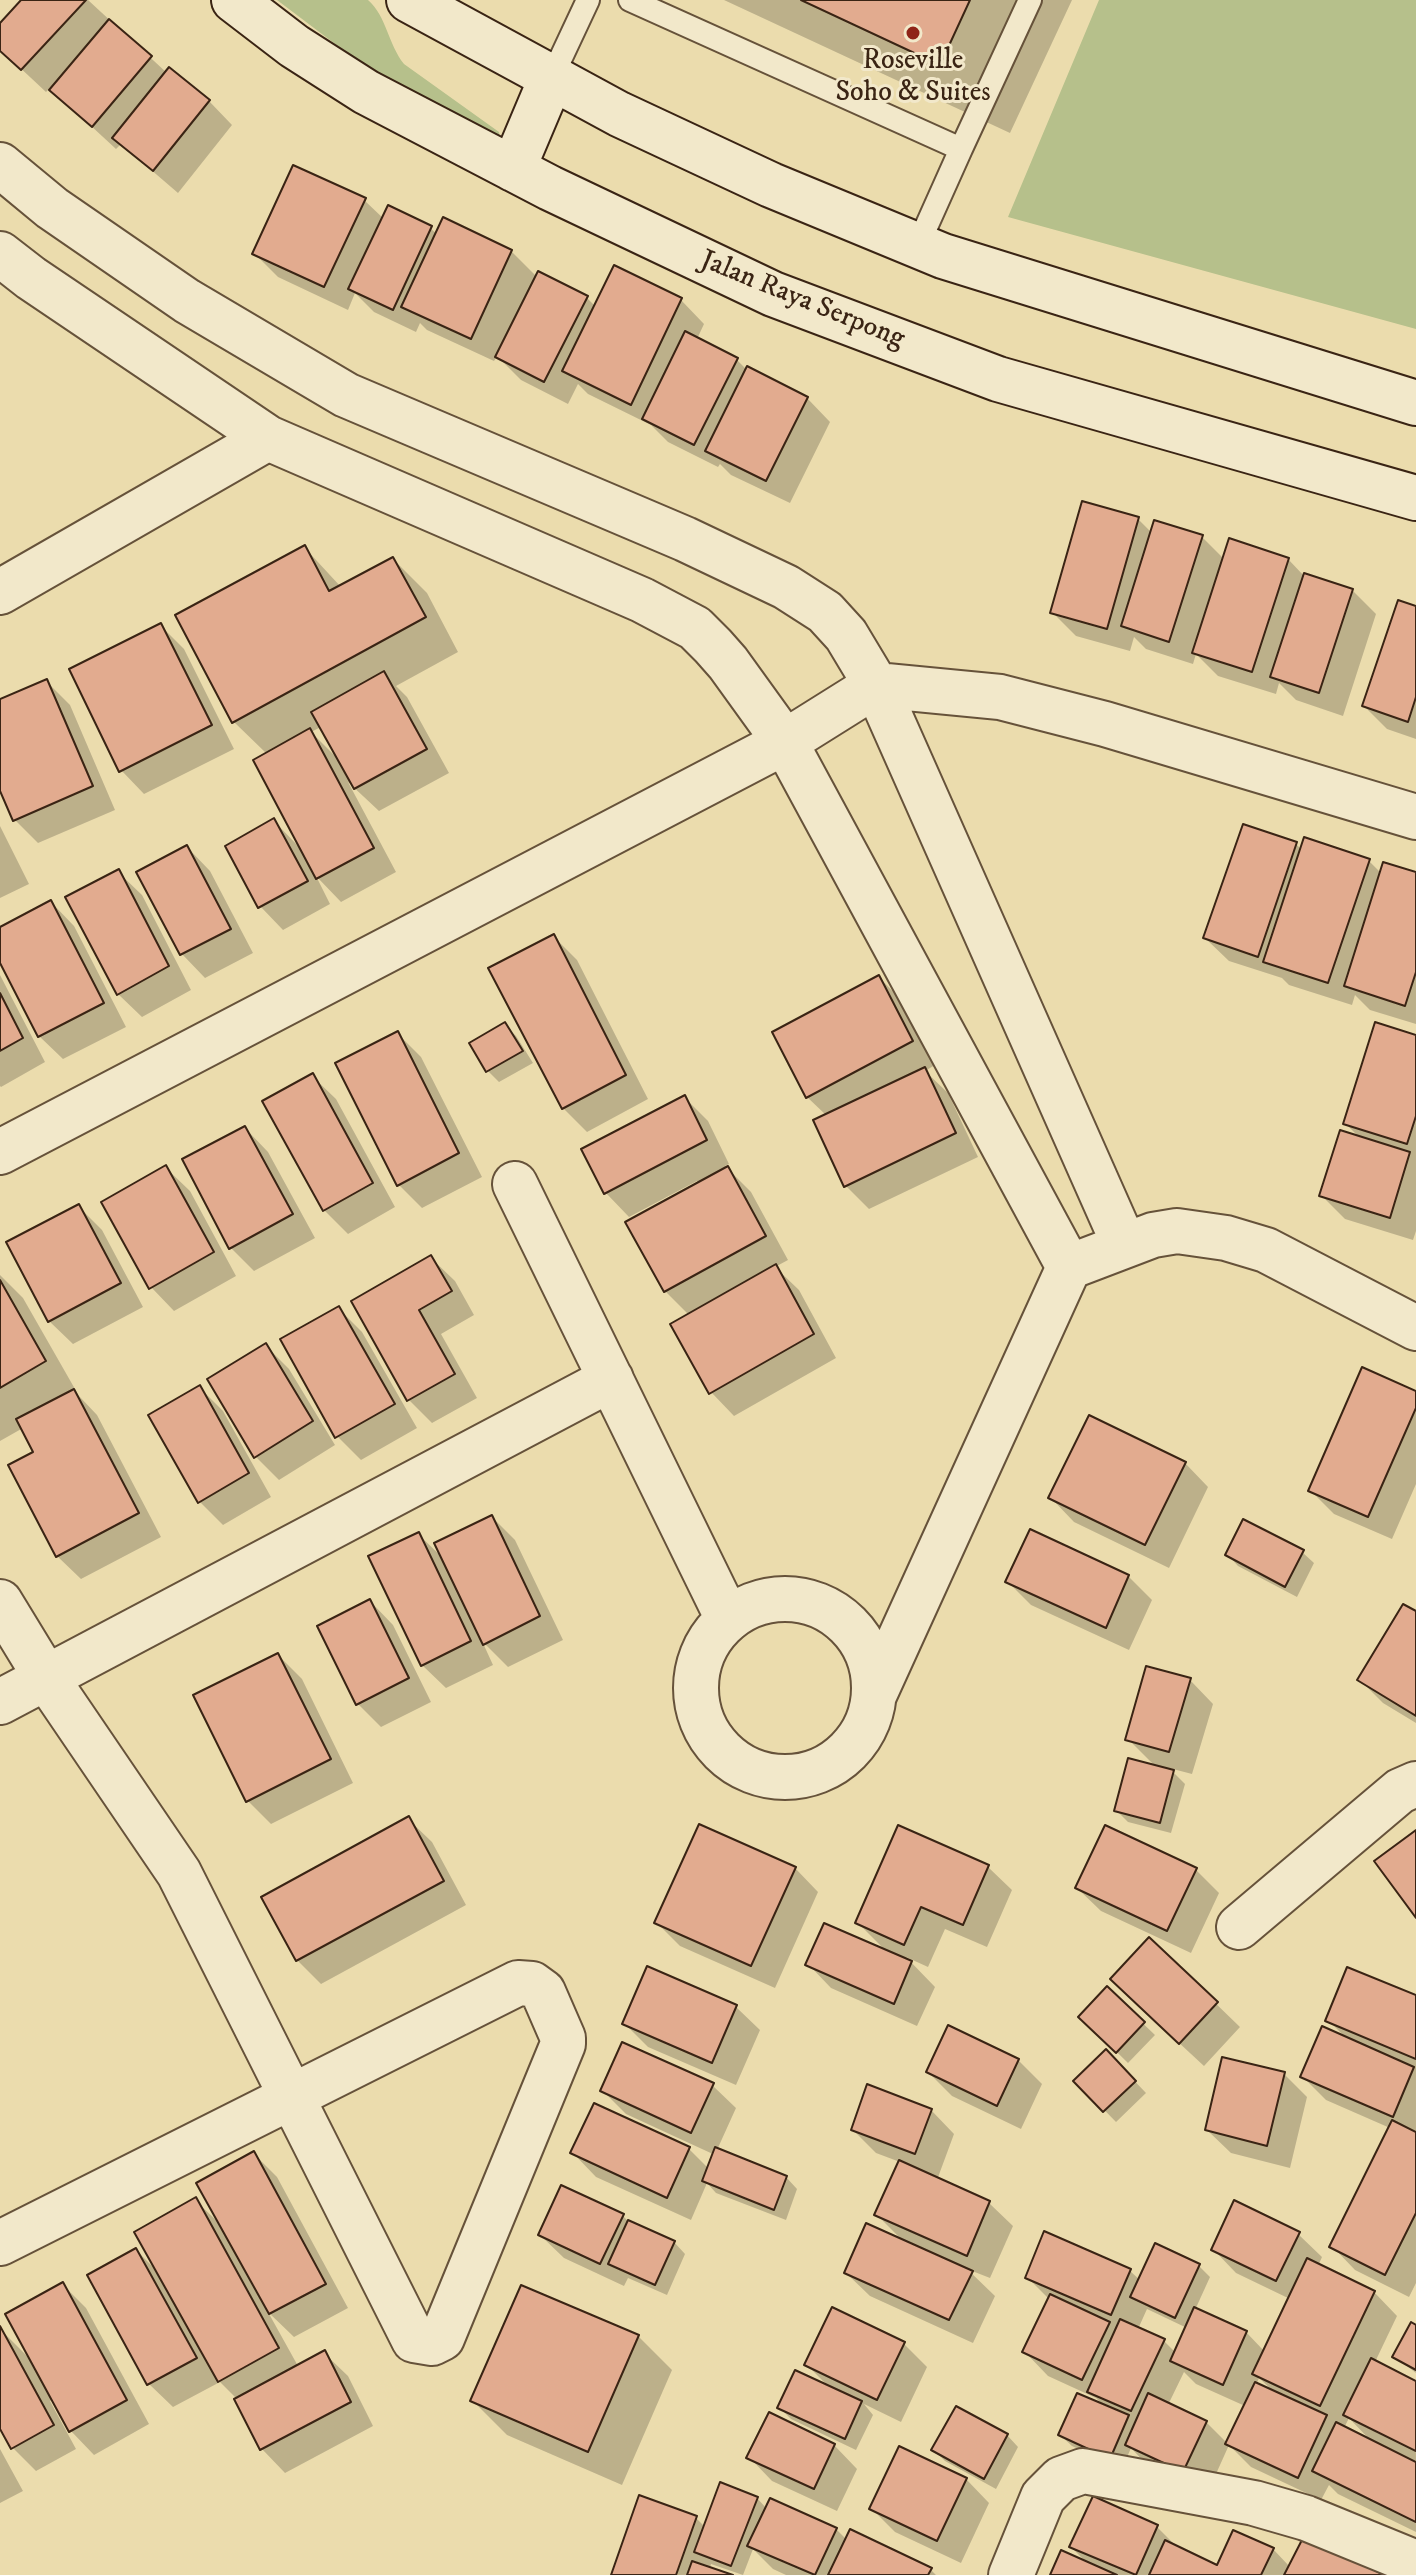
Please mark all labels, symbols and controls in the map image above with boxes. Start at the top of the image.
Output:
marker: Roseville Soho & Suites [904,24,922,42]
place label: Roseville Soho & Suites [835,45,991,111]
street label: Jalan Raya Serpong [695,245,909,357]

